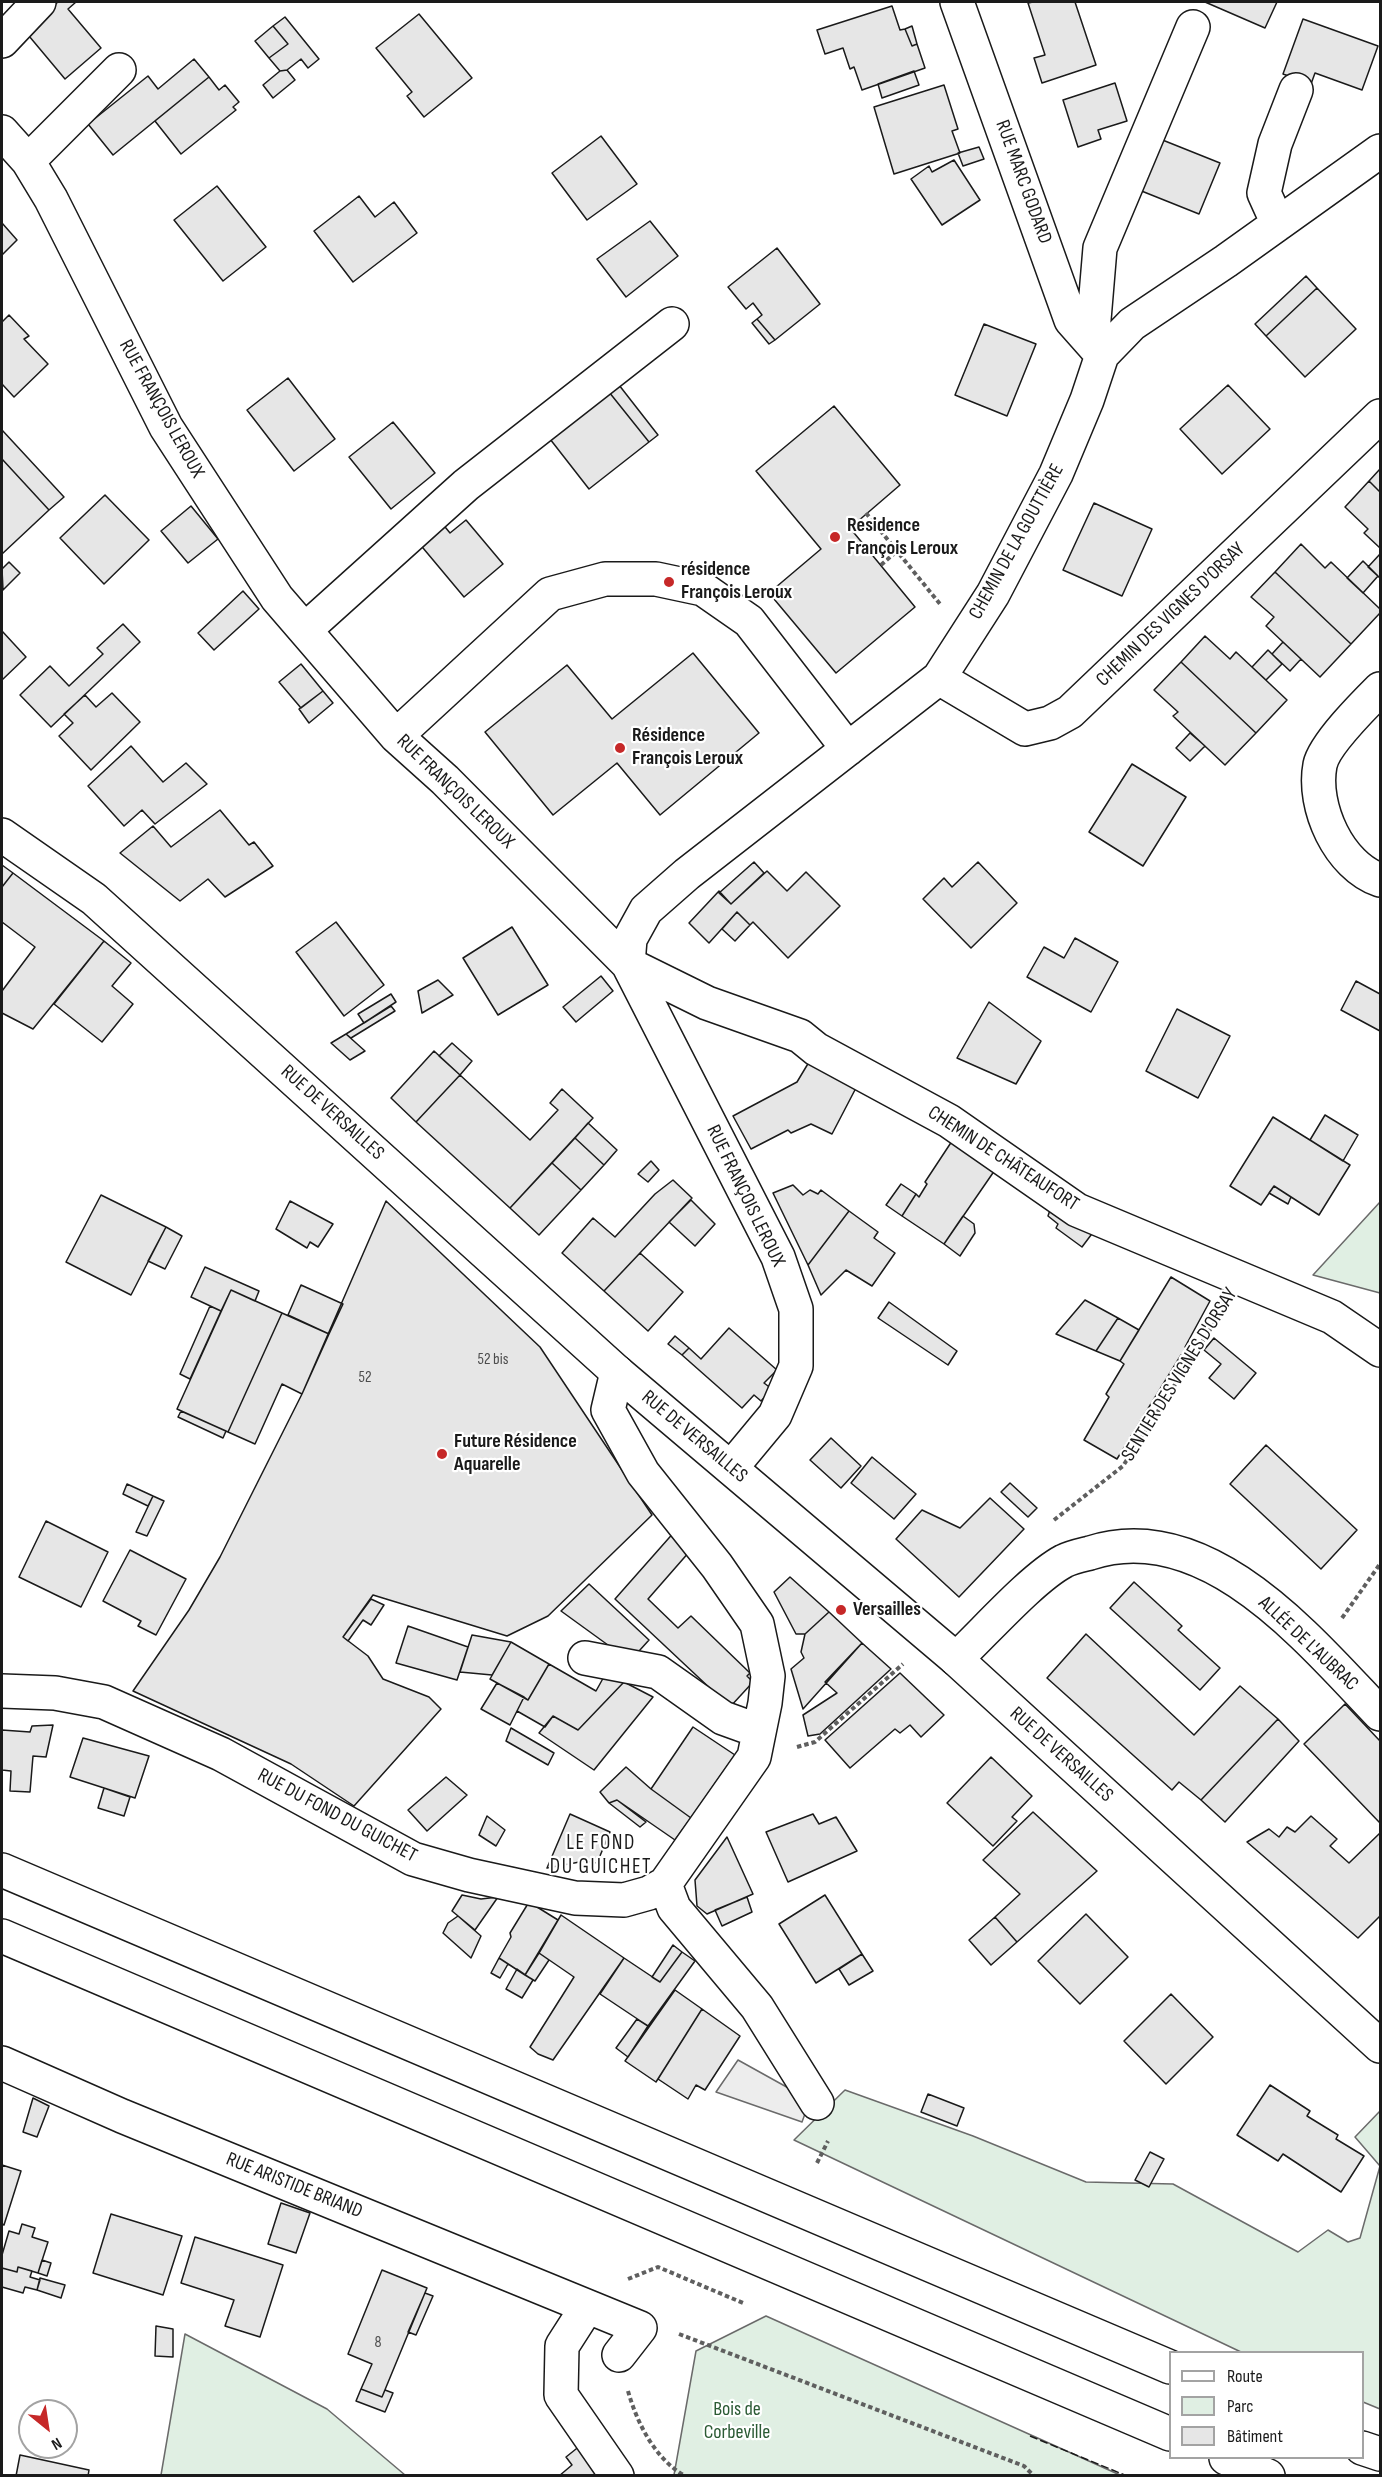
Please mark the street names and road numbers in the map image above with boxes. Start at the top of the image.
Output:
street label: RUE MARC GODARD [989,117,1057,247]
street label: RUE FRANÇOIS LEROUX [113,336,209,482]
street label: CHEMIN DE LA GOUTTIÈRE [964,460,1070,624]
street label: CHEMIN DES VIGNES D'ORSAY [1092,538,1250,692]
street label: RUE FRANÇOIS LEROUX [391,730,519,854]
street label: RUE DE VERSAILLES [275,1060,389,1166]
street label: CHEMIN DE CHÂTEAUFORT [923,1101,1083,1217]
street label: RUE FRANÇOIS LEROUX [700,1121,790,1271]
street label: SENTIER DES VIGNES D'ORSAY [1117,1284,1243,1466]
street label: RUE DE VERSAILLES [636,1386,752,1488]
street label: ALLÉE DE L'AUBRAC [1253,1592,1363,1696]
street label: RUE DE VERSAILLES [1004,1702,1118,1808]
street label: RUE DU FOND DU GUICHET [253,1764,421,1868]
street label: RUE ARISTIDE BRIAND [222,2148,366,2224]

